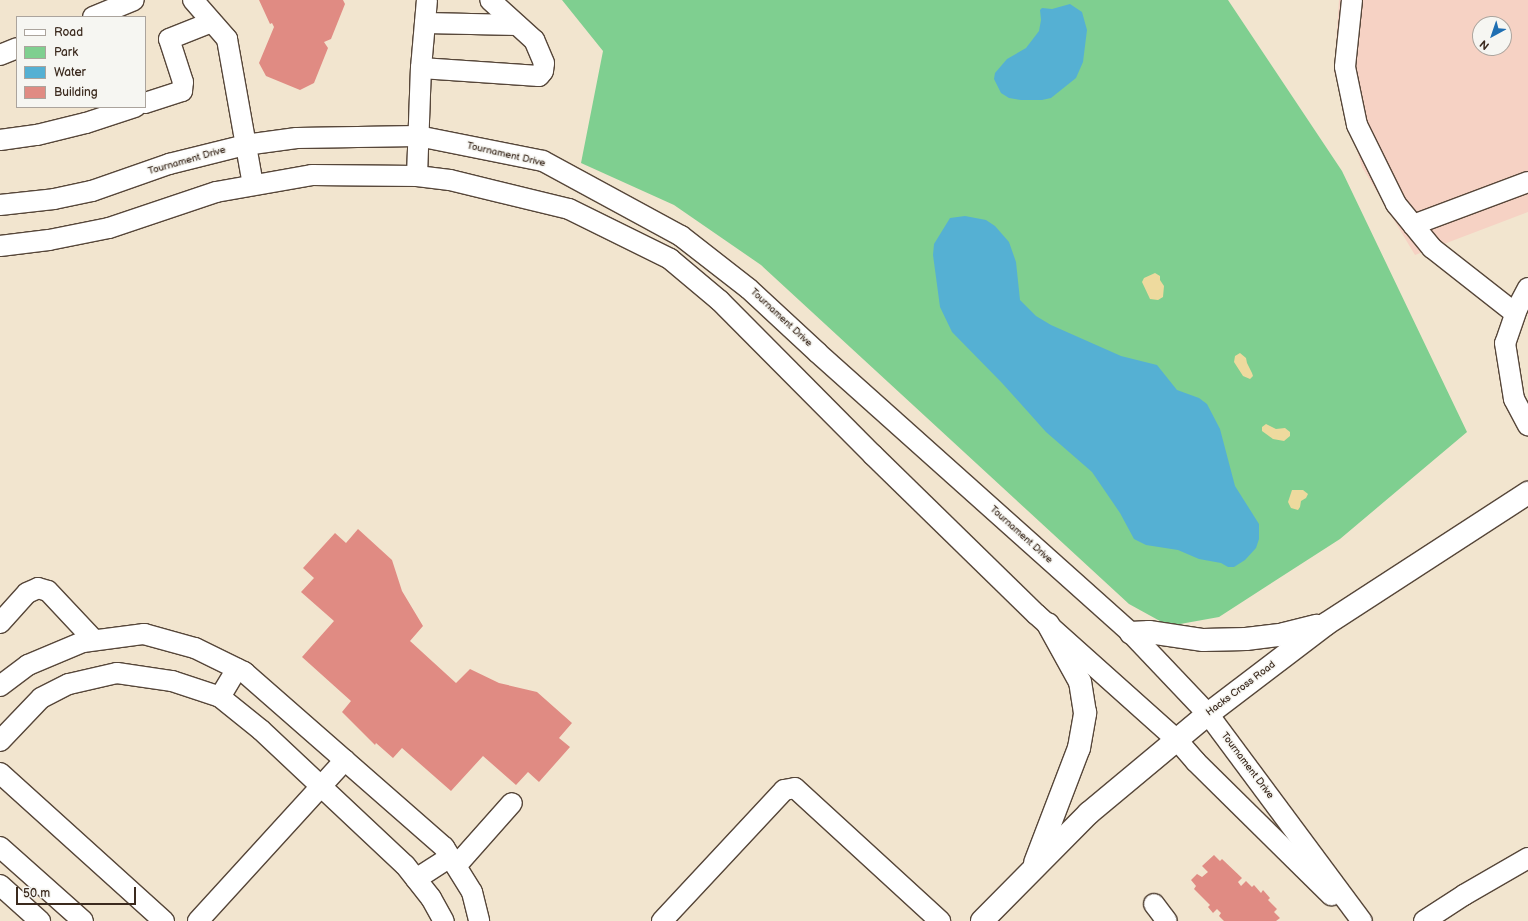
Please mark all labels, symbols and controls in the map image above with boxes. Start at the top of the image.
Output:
legend [16,16,146,108]
north arrow [1472,16,1512,56]
text: Road [54,25,83,40]
text: N [1477,37,1492,52]
text: Park [54,45,78,60]
text: Water [54,65,86,80]
text: Building [54,85,98,100]
street label: Tournament Drive [466,140,546,170]
street label: Tournament Drive [147,144,227,178]
street label: Tournament Drive [748,286,814,350]
street label: Tournament Drive [987,504,1055,566]
street label: Hacks Cross Road [1204,659,1278,719]
street label: Tournament Drive [1218,730,1276,802]
scale bar [18,879,138,905]
text: 50 m [23,886,50,901]

